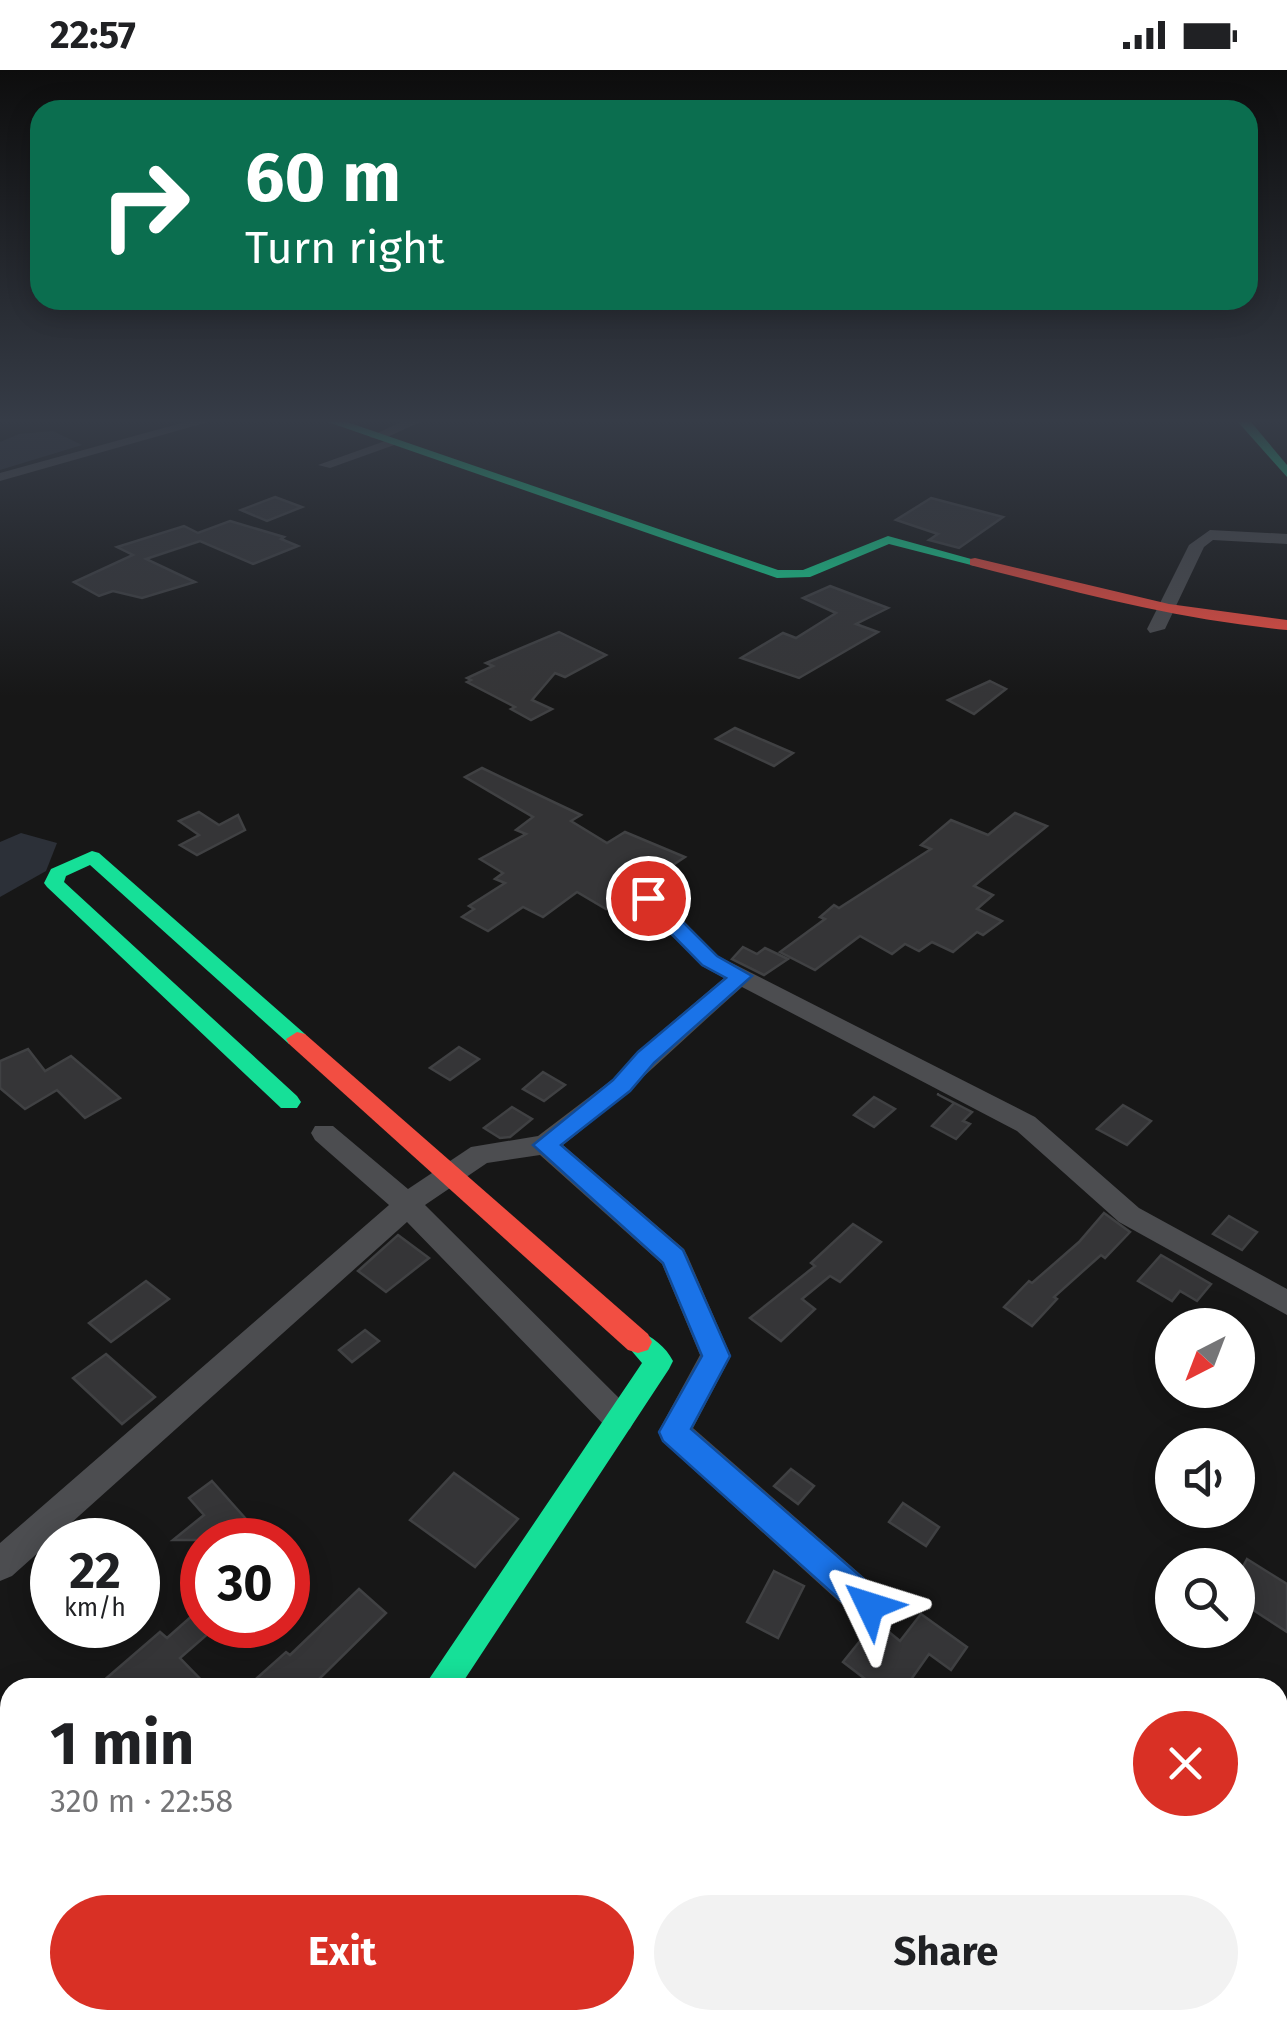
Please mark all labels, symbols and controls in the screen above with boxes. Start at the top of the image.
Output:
text: 22:57 [50,12,136,58]
text: 60 m [245,136,401,220]
icon: right [80,140,210,270]
text: Turn right [245,221,444,275]
pin [606,856,691,941]
icon: arrive [621,871,676,926]
north arrow [1155,1308,1255,1408]
map controls [1155,1308,1255,1648]
button: sound [1155,1428,1255,1528]
speed limit sign: 30 [180,1518,310,1648]
text: 22 [69,1541,121,1601]
button: search [1155,1548,1255,1648]
position arrow [818,1554,922,1658]
text: km/h [64,1593,126,1623]
text: 1 min [50,1708,194,1780]
button: close [1133,1711,1238,1816]
text: 320 m · 22:58 [50,1782,233,1820]
button: Exit [50,1895,634,2010]
button: Share [654,1895,1238,2010]

